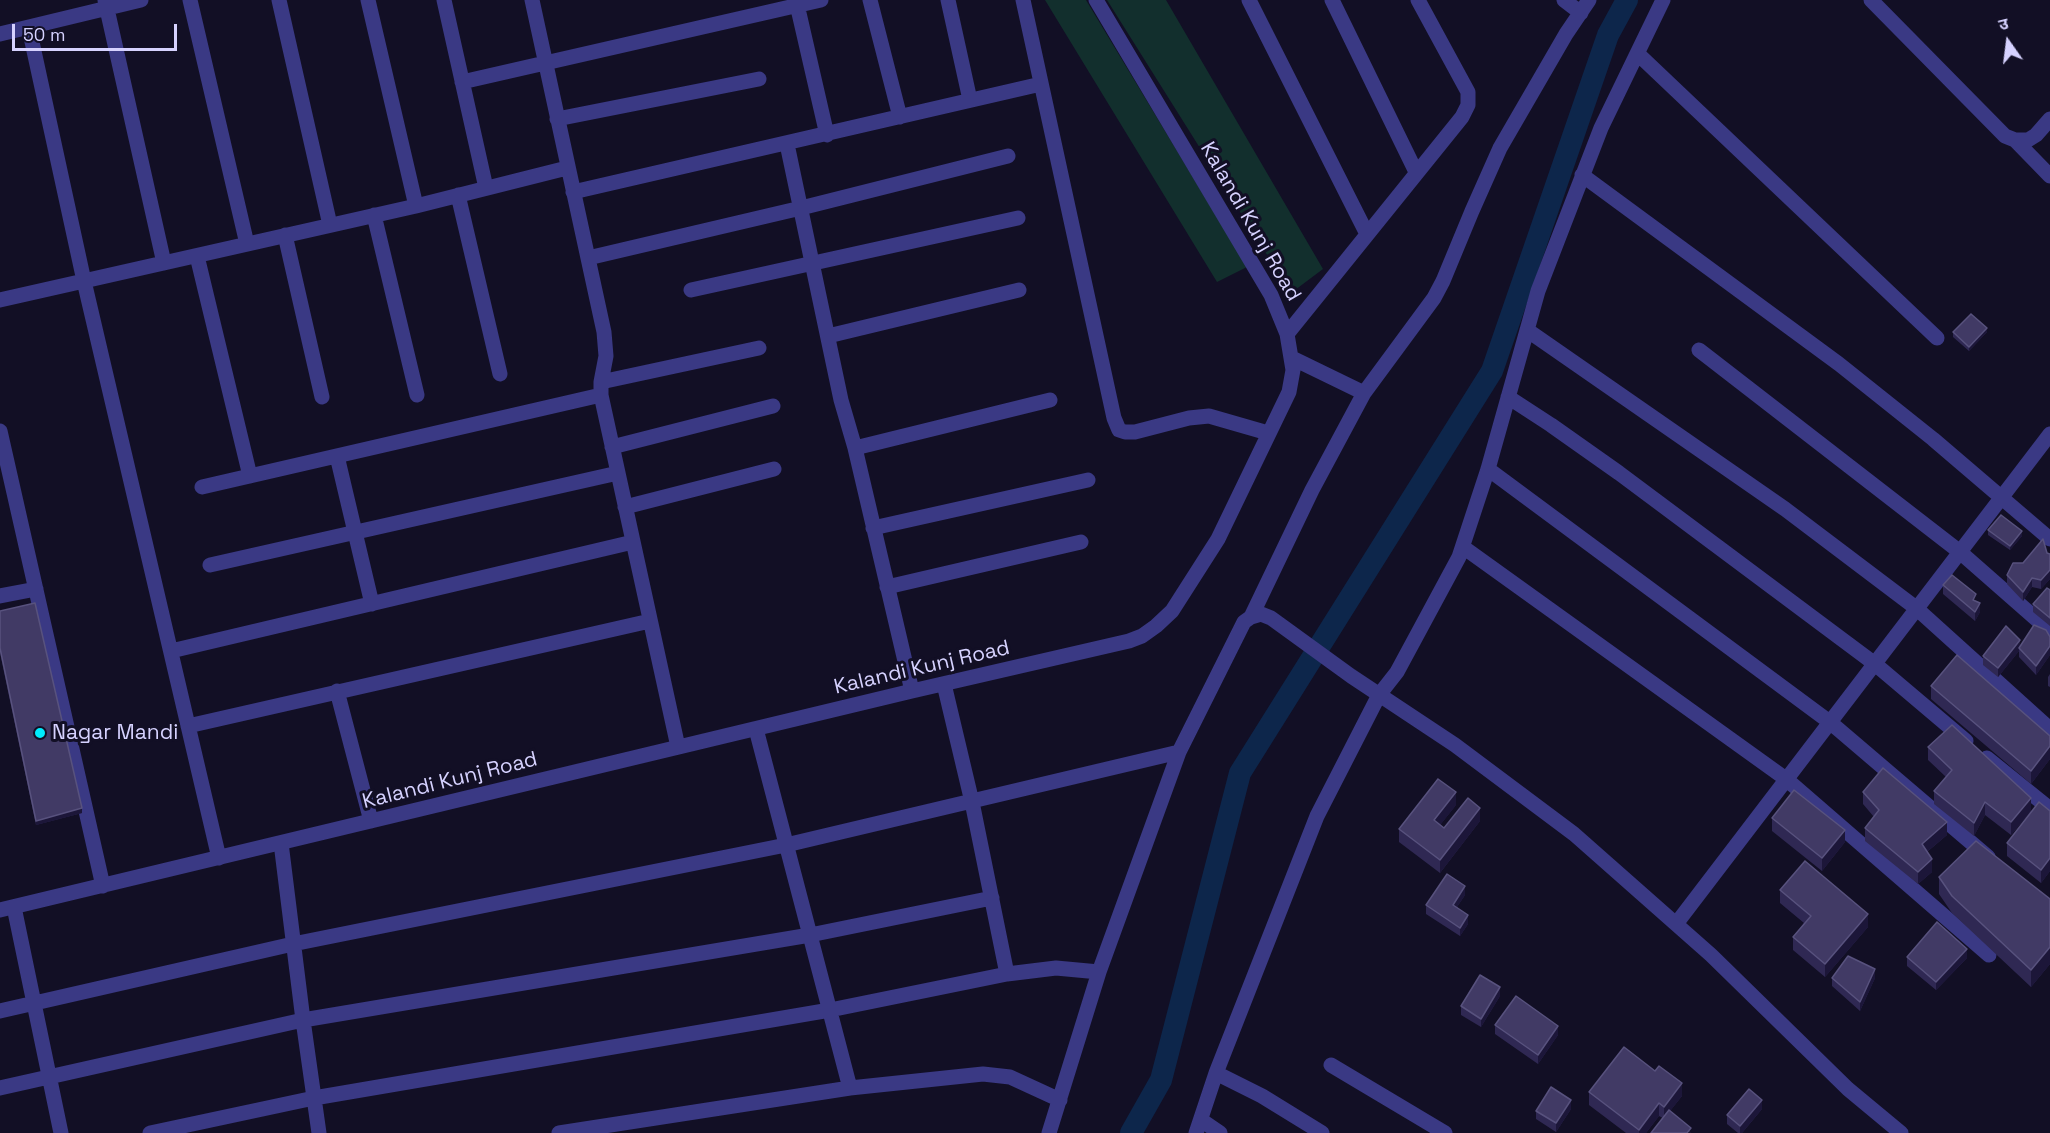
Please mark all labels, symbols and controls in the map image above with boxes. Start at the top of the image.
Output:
scale bar [15,12,180,50]
north arrow [1978,12,2038,72]
text: उ [1996,13,2011,35]
text: 50 m [23,23,65,46]
street label: Kalandi Kunj Road [1194,138,1306,306]
street label: Kalandi Kunj Road [832,636,1012,700]
place label: Nagar Mandi [52,720,178,746]
marker: Nagar Mandi [33,726,47,740]
street label: Kalandi Kunj Road [360,747,540,815]

